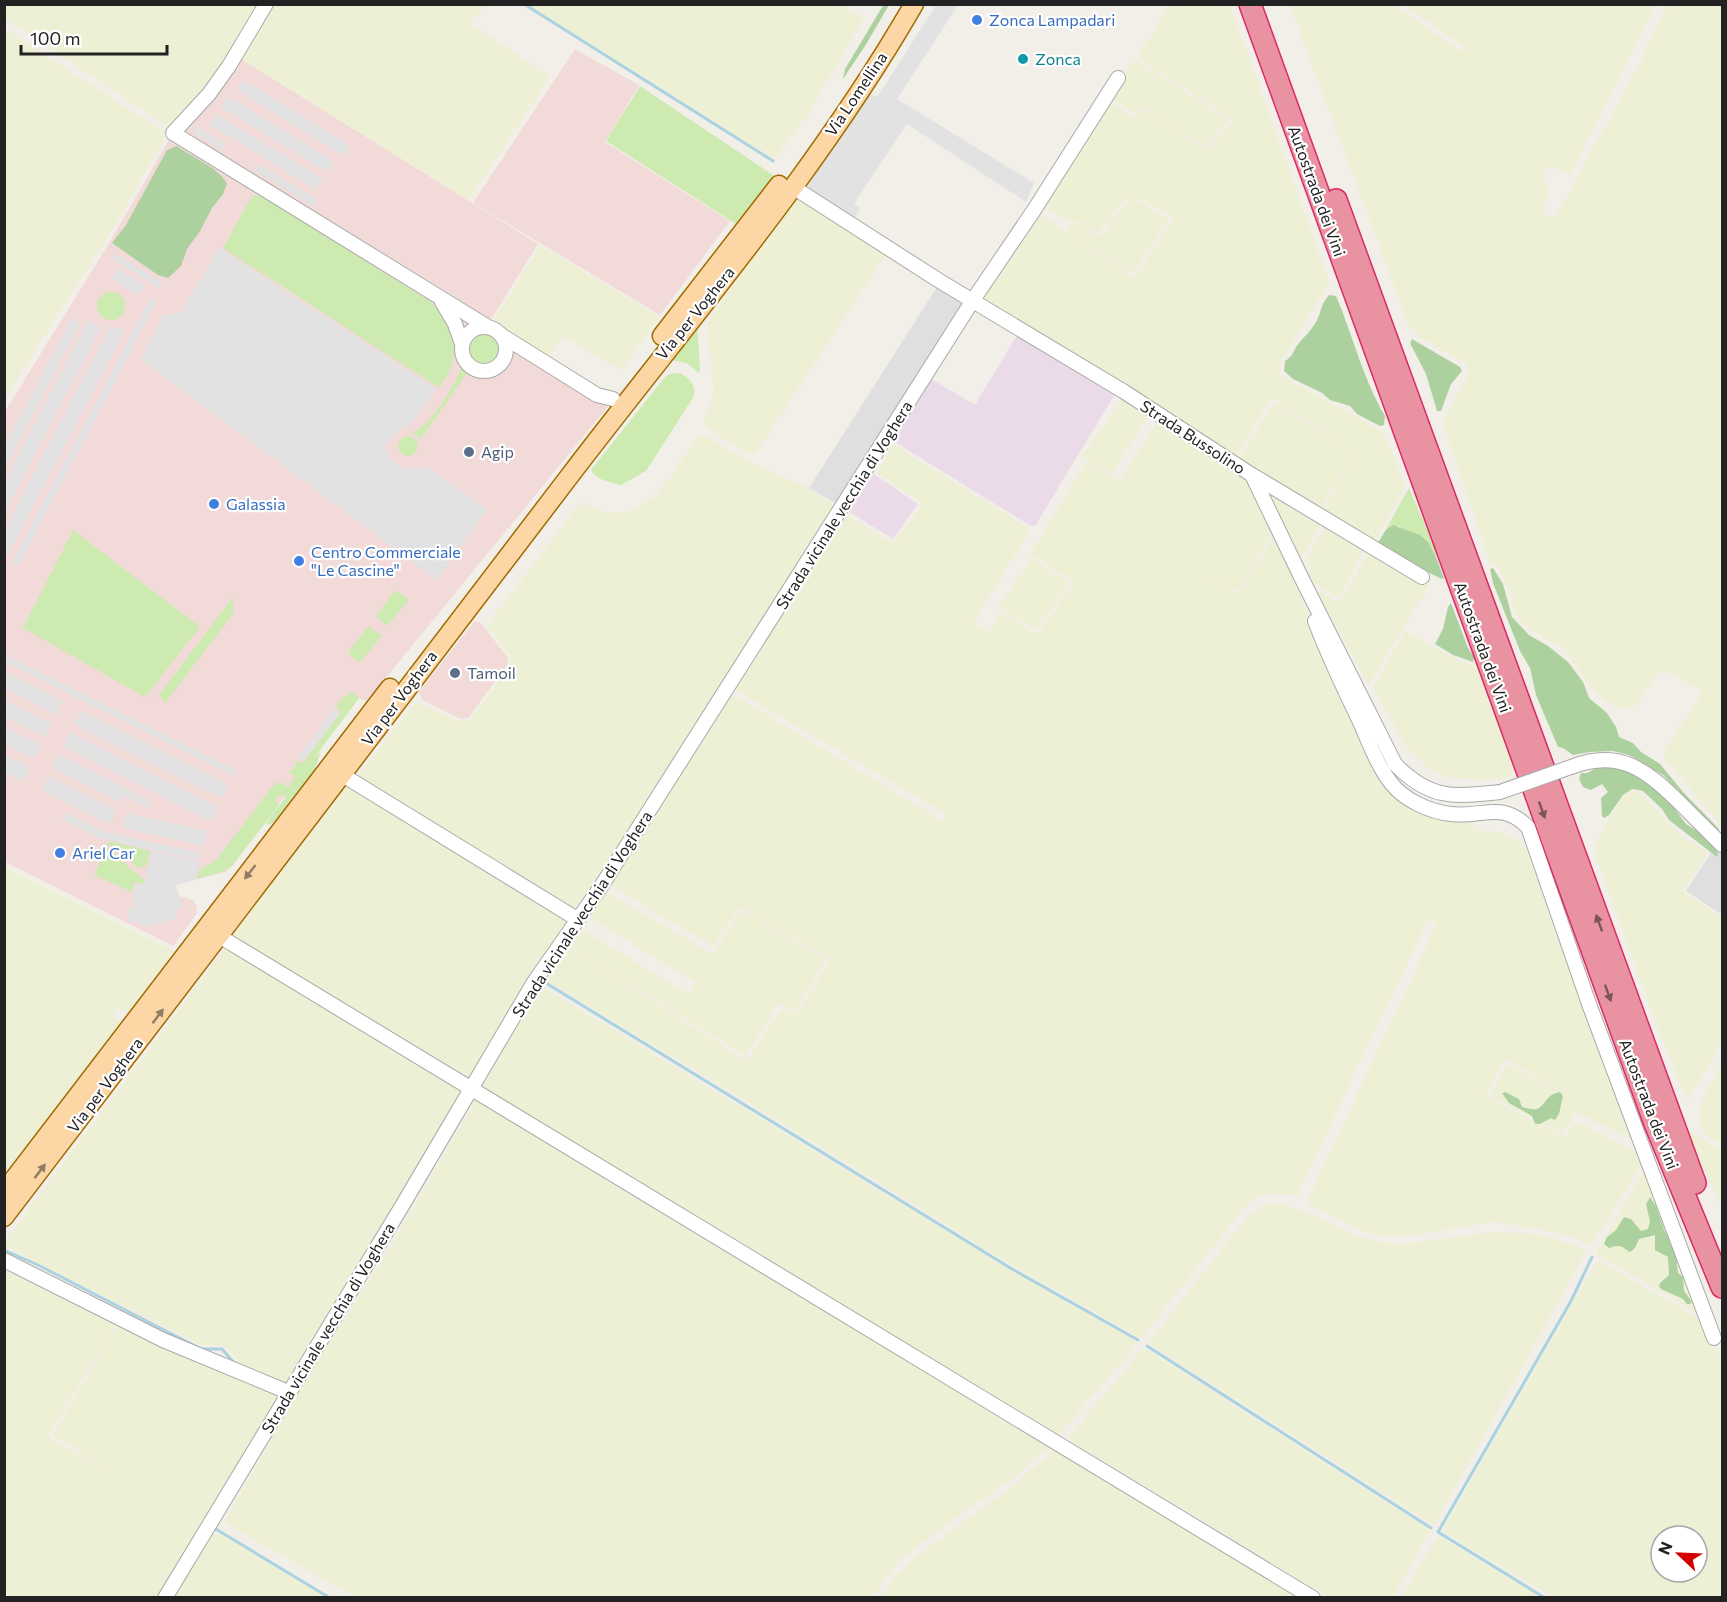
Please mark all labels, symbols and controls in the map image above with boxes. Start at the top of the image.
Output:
place label: Zonca Lampadari [989,10,1115,29]
marker: Zonca Lampadari [970,13,984,27]
scale bar [21,18,166,56]
text: 100 m [30,27,80,49]
street label: Via Lomellina [820,48,891,139]
place label: Zonca [1035,49,1081,68]
marker: Zonca [1016,52,1030,66]
street label: Autostrada dei Vini [1285,123,1350,259]
street label: Via per Voghera [651,262,738,363]
street label: Strada Bussolino [1137,396,1249,478]
street label: Strada vicinale vecchia di Voghera [771,397,916,612]
place label: Agip [481,442,514,461]
marker: Agip [462,445,476,459]
place label: Galassia [226,494,286,513]
marker: Galassia [207,497,221,511]
place label: Centro Commerciale "Le Cascine" [311,542,461,579]
marker: Centro Commerciale "Le Cascine" [292,554,306,568]
street label: Autostrada dei Vini [1451,579,1516,715]
street label: Via per Voghera [357,646,441,749]
place label: Tamoil [467,663,516,682]
marker: Tamoil [448,666,462,680]
one-way arrow [1537,801,1547,819]
street label: Strada vicinale vecchia di Voghera [508,807,655,1020]
place label: Ariel Car [72,843,135,862]
marker: Ariel Car [53,846,67,860]
one-way arrow [244,865,256,880]
one-way arrow [1593,914,1603,932]
one-way arrow [1604,984,1613,1002]
one-way arrow [152,1008,164,1024]
street label: Via per Voghera [63,1033,147,1136]
street label: Autostrada dei Vini [1616,1036,1683,1172]
one-way arrow [34,1163,46,1179]
street label: Strada vicinale vecchia di Voghera [257,1219,398,1436]
north arrow [1649,1524,1709,1584]
text: N [1654,1539,1676,1557]

